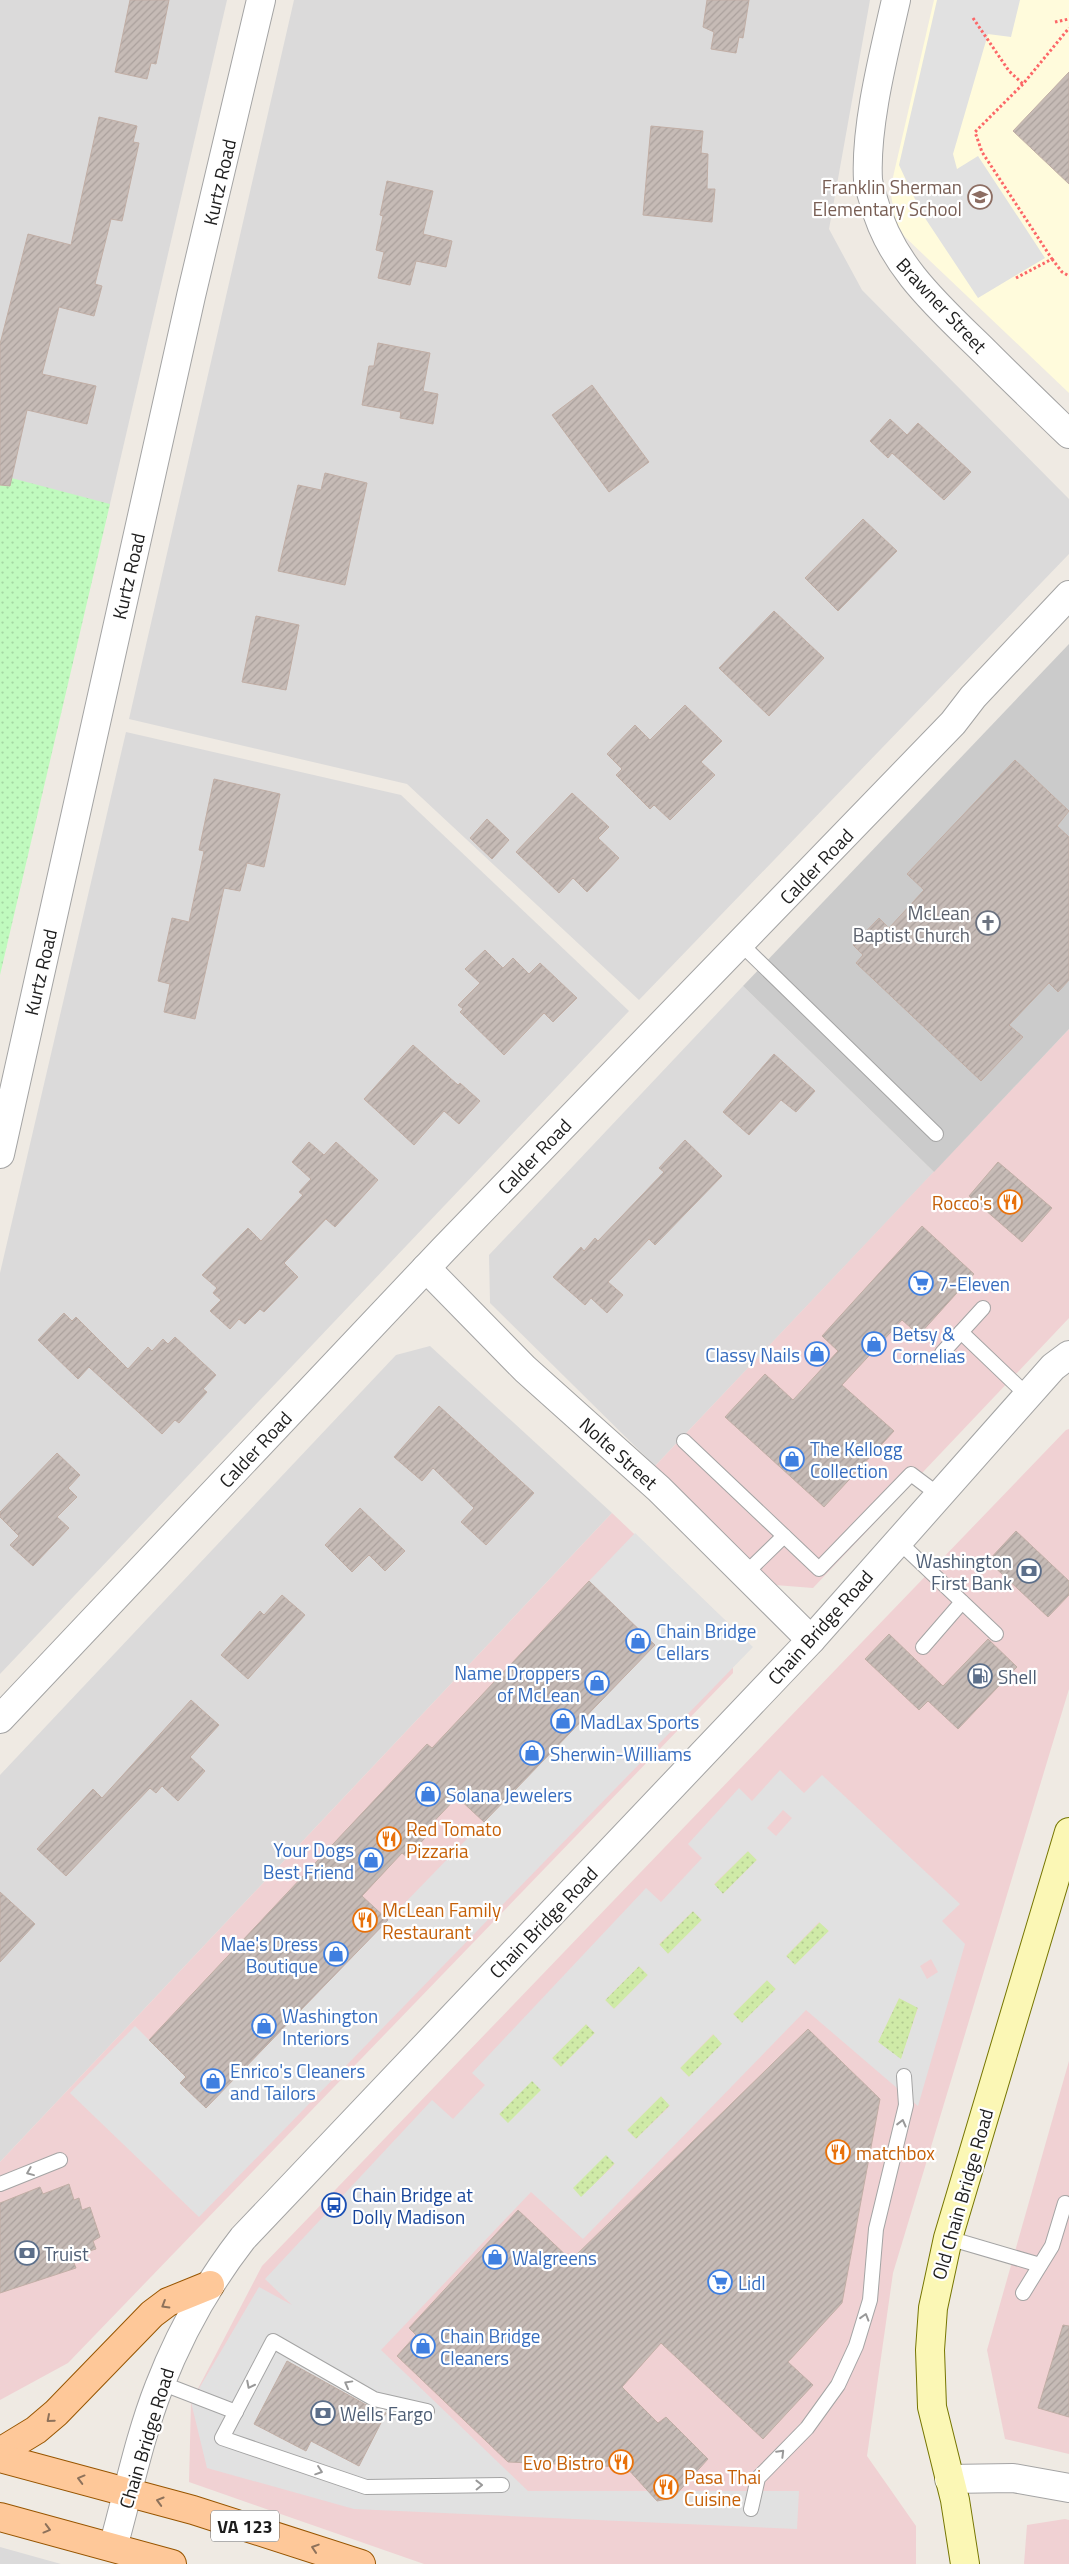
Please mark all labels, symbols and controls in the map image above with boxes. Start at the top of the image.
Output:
street label: Kurtz Road [195,136,243,228]
place label: Franklin Sherman Elementary School [813,172,962,223]
school or university icon: Franklin Sherman Elementary School [967,184,993,210]
street label: Brawner Street [890,251,994,360]
street label: Kurtz Road [104,530,152,622]
street label: Calder Road [772,821,860,911]
place label: McLean Baptist Church [853,898,970,949]
church icon: McLean Baptist Church [975,910,1001,936]
street label: Kurtz Road [16,926,64,1018]
street label: Calder Road [490,1111,578,1201]
place label: Rocco's [932,1188,992,1217]
restaurant icon: Rocco's [997,1189,1023,1215]
place label: 7-Eleven [938,1269,1010,1298]
supermarket icon: 7-Eleven [908,1270,934,1296]
place label: Betsy & Cornelias [892,1319,966,1370]
shop icon: Betsy & Cornelias [861,1331,887,1357]
place label: Classy Nails [705,1340,800,1369]
shop icon: Classy Nails [804,1341,830,1367]
street label: Calder Road [212,1404,298,1494]
street label: Nolte Street [573,1410,665,1496]
place label: The Kellogg Collection [810,1434,903,1485]
shop icon: The Kellogg Collection [779,1446,805,1472]
place label: Washington First Bank [916,1546,1012,1597]
bank icon: Washington First Bank [1016,1558,1042,1584]
street label: Chain Bridge Road [760,1563,880,1691]
place label: Chain Bridge Cellars [656,1616,756,1667]
shop icon: Chain Bridge Cellars [625,1628,651,1654]
place label: Name Droppers of McLean [454,1658,580,1709]
place label: Shell [998,1662,1037,1691]
fuel station icon: Shell [967,1663,993,1689]
shop icon: Name Droppers of McLean [584,1670,610,1696]
place label: MadLax Sports [580,1707,700,1736]
shop icon: MadLax Sports [550,1708,576,1734]
place label: Sherwin-Williams [550,1739,692,1768]
shop icon: Sherwin-Williams [519,1740,545,1766]
place label: Solana Jewelers [446,1780,573,1809]
shop icon: Solana Jewelers [415,1781,441,1807]
place label: Red Tomato Pizzaria [406,1814,502,1865]
restaurant icon: Red Tomato Pizzaria [376,1826,402,1852]
place label: Your Dogs Best Friend [263,1835,354,1886]
shop icon: Your Dogs Best Friend [358,1847,384,1873]
street label: Chain Bridge Road [482,1859,604,1985]
place label: McLean Family Restaurant [382,1895,501,1946]
restaurant icon: McLean Family Restaurant [352,1907,378,1933]
place label: Mae's Dress Boutique [220,1929,318,1980]
shop icon: Mae's Dress Boutique [323,1941,349,1967]
place label: Washington Interiors [282,2001,378,2052]
shop icon: Washington Interiors [251,2013,277,2039]
place label: Enrico's Cleaners and Tailors [230,2056,365,2107]
shop icon: Enrico's Cleaners and Tailors [200,2068,226,2094]
street label: Old Chain Bridge Road [924,2105,1000,2283]
one-way arrow [896,2119,907,2128]
place label: matchbox [856,2138,935,2167]
restaurant icon: matchbox [825,2139,851,2165]
one-way arrow [26,2166,35,2176]
place label: Chain Bridge at Dolly Madison [352,2180,473,2231]
bus stop icon: Chain Bridge at Dolly Madison [321,2192,347,2218]
place label: Truist [44,2239,89,2268]
bank icon: Truist [14,2240,40,2266]
place label: Walgreens [512,2243,597,2272]
shop icon: Walgreens [482,2244,508,2270]
place label: Lidl [738,2268,766,2297]
supermarket icon: Lidl [707,2269,733,2295]
one-way arrow [162,2298,171,2308]
one-way arrow [859,2313,869,2321]
place label: Chain Bridge Cleaners [440,2321,540,2372]
shop icon: Chain Bridge Cleaners [410,2333,436,2359]
street label: Chain Bridge Road [111,2364,181,2512]
one-way arrow [246,2379,256,2388]
one-way arrow [345,2381,354,2391]
place label: Wells Fargo [340,2399,433,2428]
bank icon: Wells Fargo [310,2400,336,2426]
one-way arrow [47,2413,56,2421]
place label: Evo Bistro [523,2448,604,2477]
restaurant icon: Evo Bistro [608,2449,634,2475]
one-way arrow [776,2450,785,2459]
place label: Pasa Thai Cuisine [684,2462,761,2513]
one-way arrow [315,2465,323,2475]
one-way arrow [77,2474,86,2485]
restaurant icon: Pasa Thai Cuisine [653,2474,679,2500]
one-way arrow [476,2480,483,2490]
one-way arrow [156,2496,164,2506]
road number: VA 123 [211,2510,279,2542]
one-way arrow [43,2523,52,2534]
one-way arrow [311,2544,320,2554]

